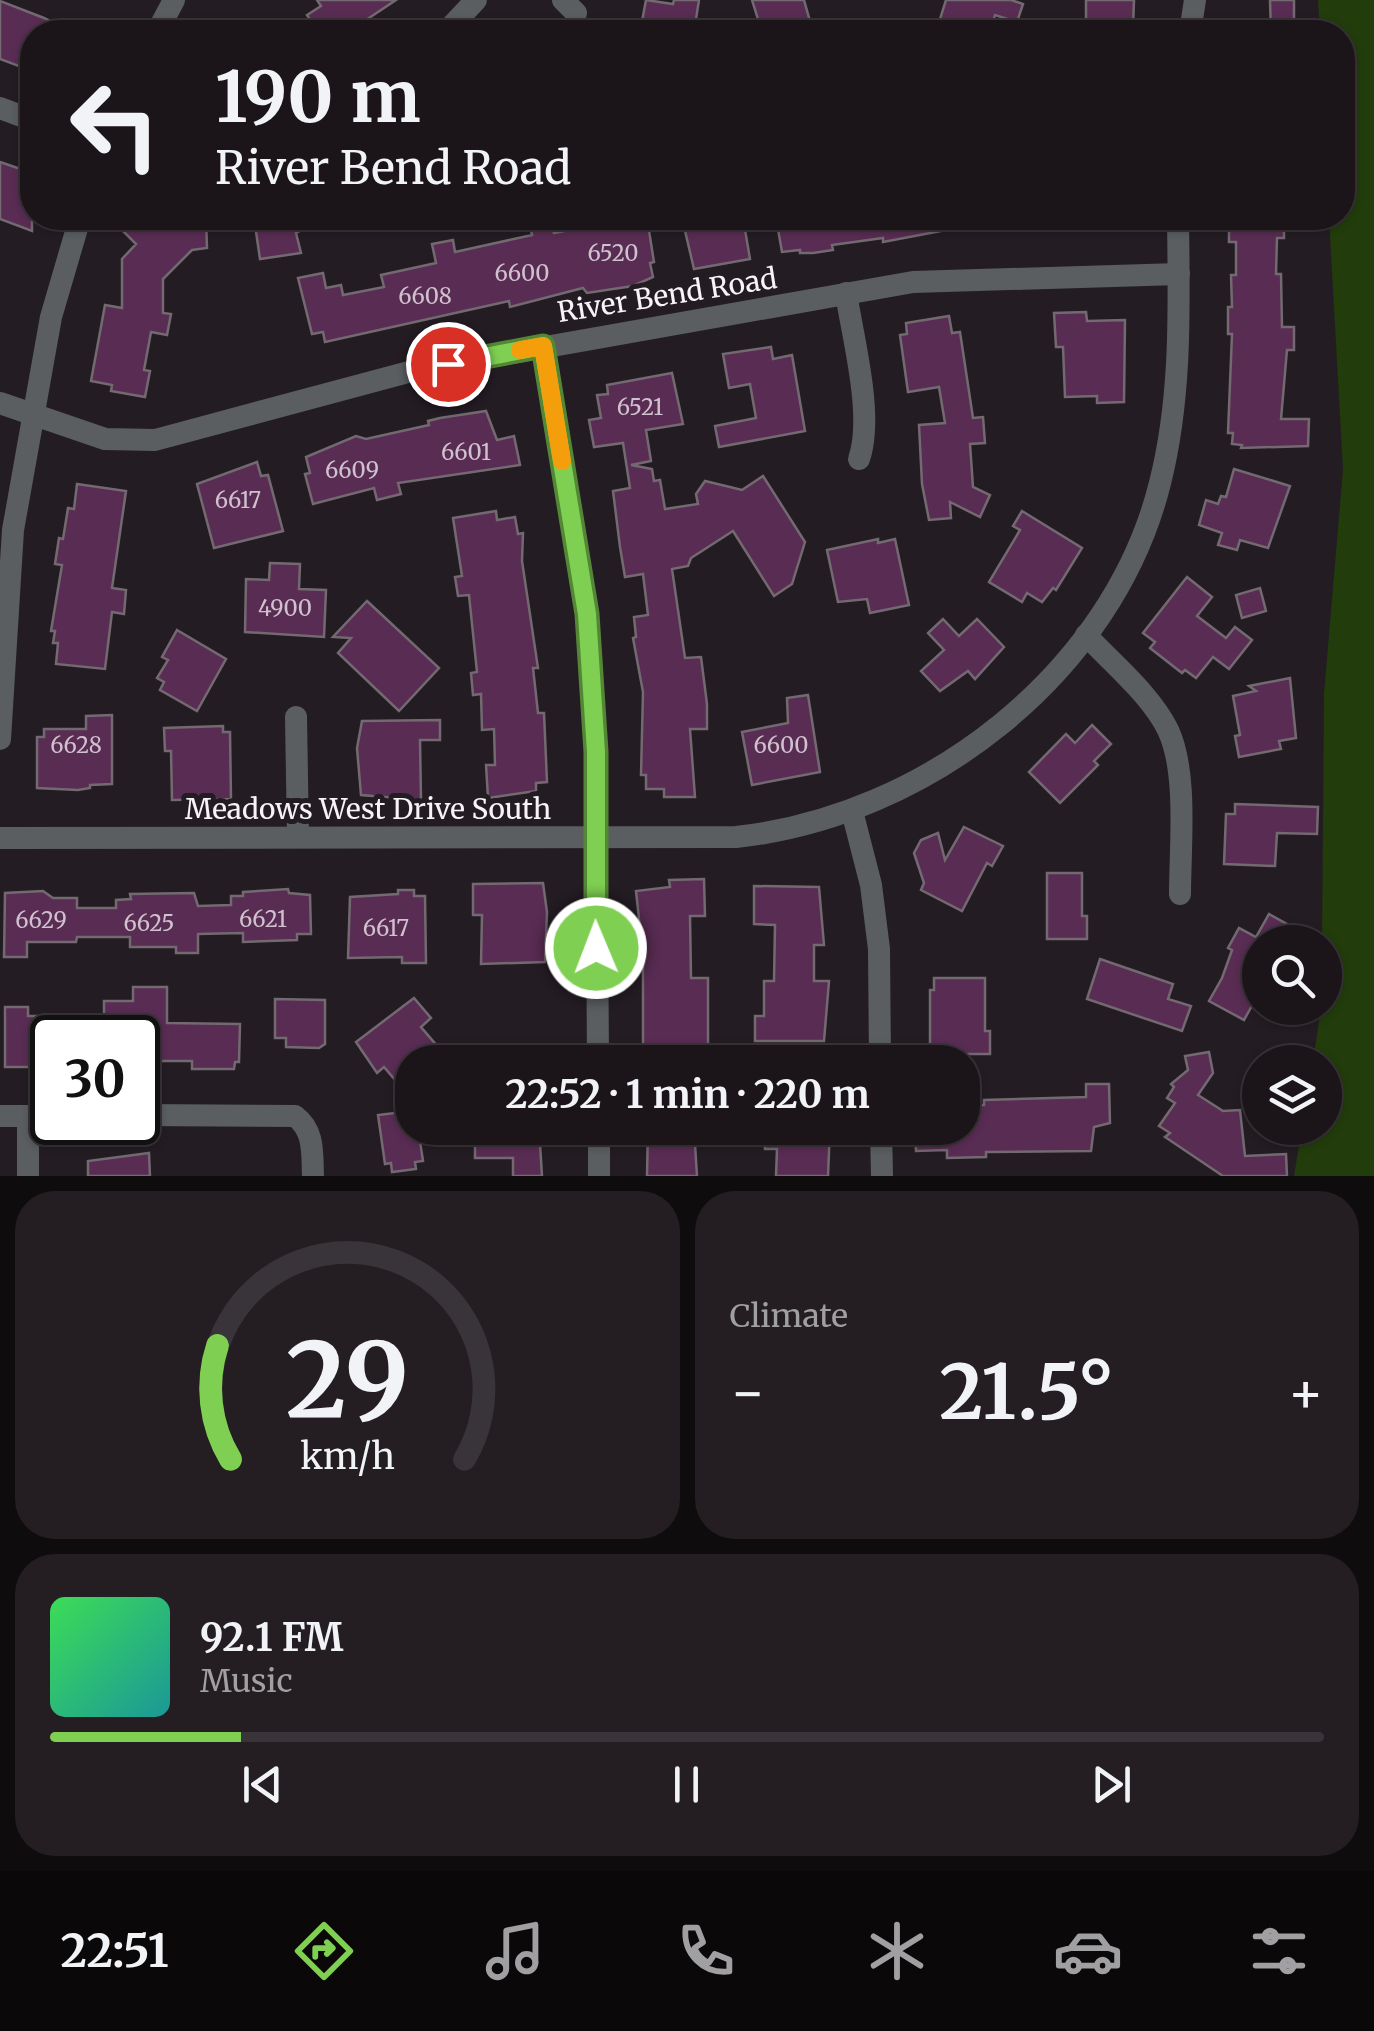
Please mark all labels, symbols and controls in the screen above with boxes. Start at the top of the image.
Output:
text: 190 m [215,53,421,141]
icon: left [50,60,180,190]
text: River Bend Road [215,140,571,196]
house number: 6520 [587,239,639,267]
house number: 6600 [494,259,550,287]
street label: River Bend Road [555,260,779,330]
house number: 6608 [398,282,452,310]
pin [406,322,491,407]
icon: arrive [421,337,476,392]
house number: 6521 [617,393,663,421]
house number: 6601 [441,438,491,466]
house number: 6609 [325,456,379,484]
house number: 6617 [215,486,261,514]
house number: 4900 [258,594,312,622]
house number: 6628 [50,731,102,759]
house number: 6600 [753,731,809,759]
street label: Meadows West Drive South [185,791,551,827]
position arrow [544,896,648,1000]
house number: 6621 [239,905,287,933]
house number: 6629 [15,906,67,934]
house number: 6625 [124,909,174,937]
house number: 6617 [363,914,409,942]
map controls [1242,925,1342,1145]
button: search [1242,925,1342,1025]
speed limit sign: 30 [30,1015,160,1145]
button: layers [1242,1045,1342,1145]
text: 22:52 · 1 min · 220 m [505,1071,870,1118]
text: Climate [730,1296,848,1336]
text: 29 [285,1315,409,1445]
text: 21.5° [939,1345,1114,1439]
text: − [730,1358,766,1427]
text: + [1287,1358,1324,1427]
text: km/h [300,1434,395,1479]
text: 92.1 FM [200,1614,343,1661]
text: Music [200,1661,293,1701]
icon: previous [235,1757,290,1812]
icon: pause [659,1757,714,1812]
icon: next [1084,1757,1139,1812]
icon: directions [289,1916,359,1986]
icon: music [480,1916,550,1986]
icon: phone [671,1916,741,1986]
icon: climate [862,1916,932,1986]
icon: car [1053,1916,1123,1986]
icon: filters [1244,1916,1314,1986]
text: 22:51 [60,1923,169,1979]

